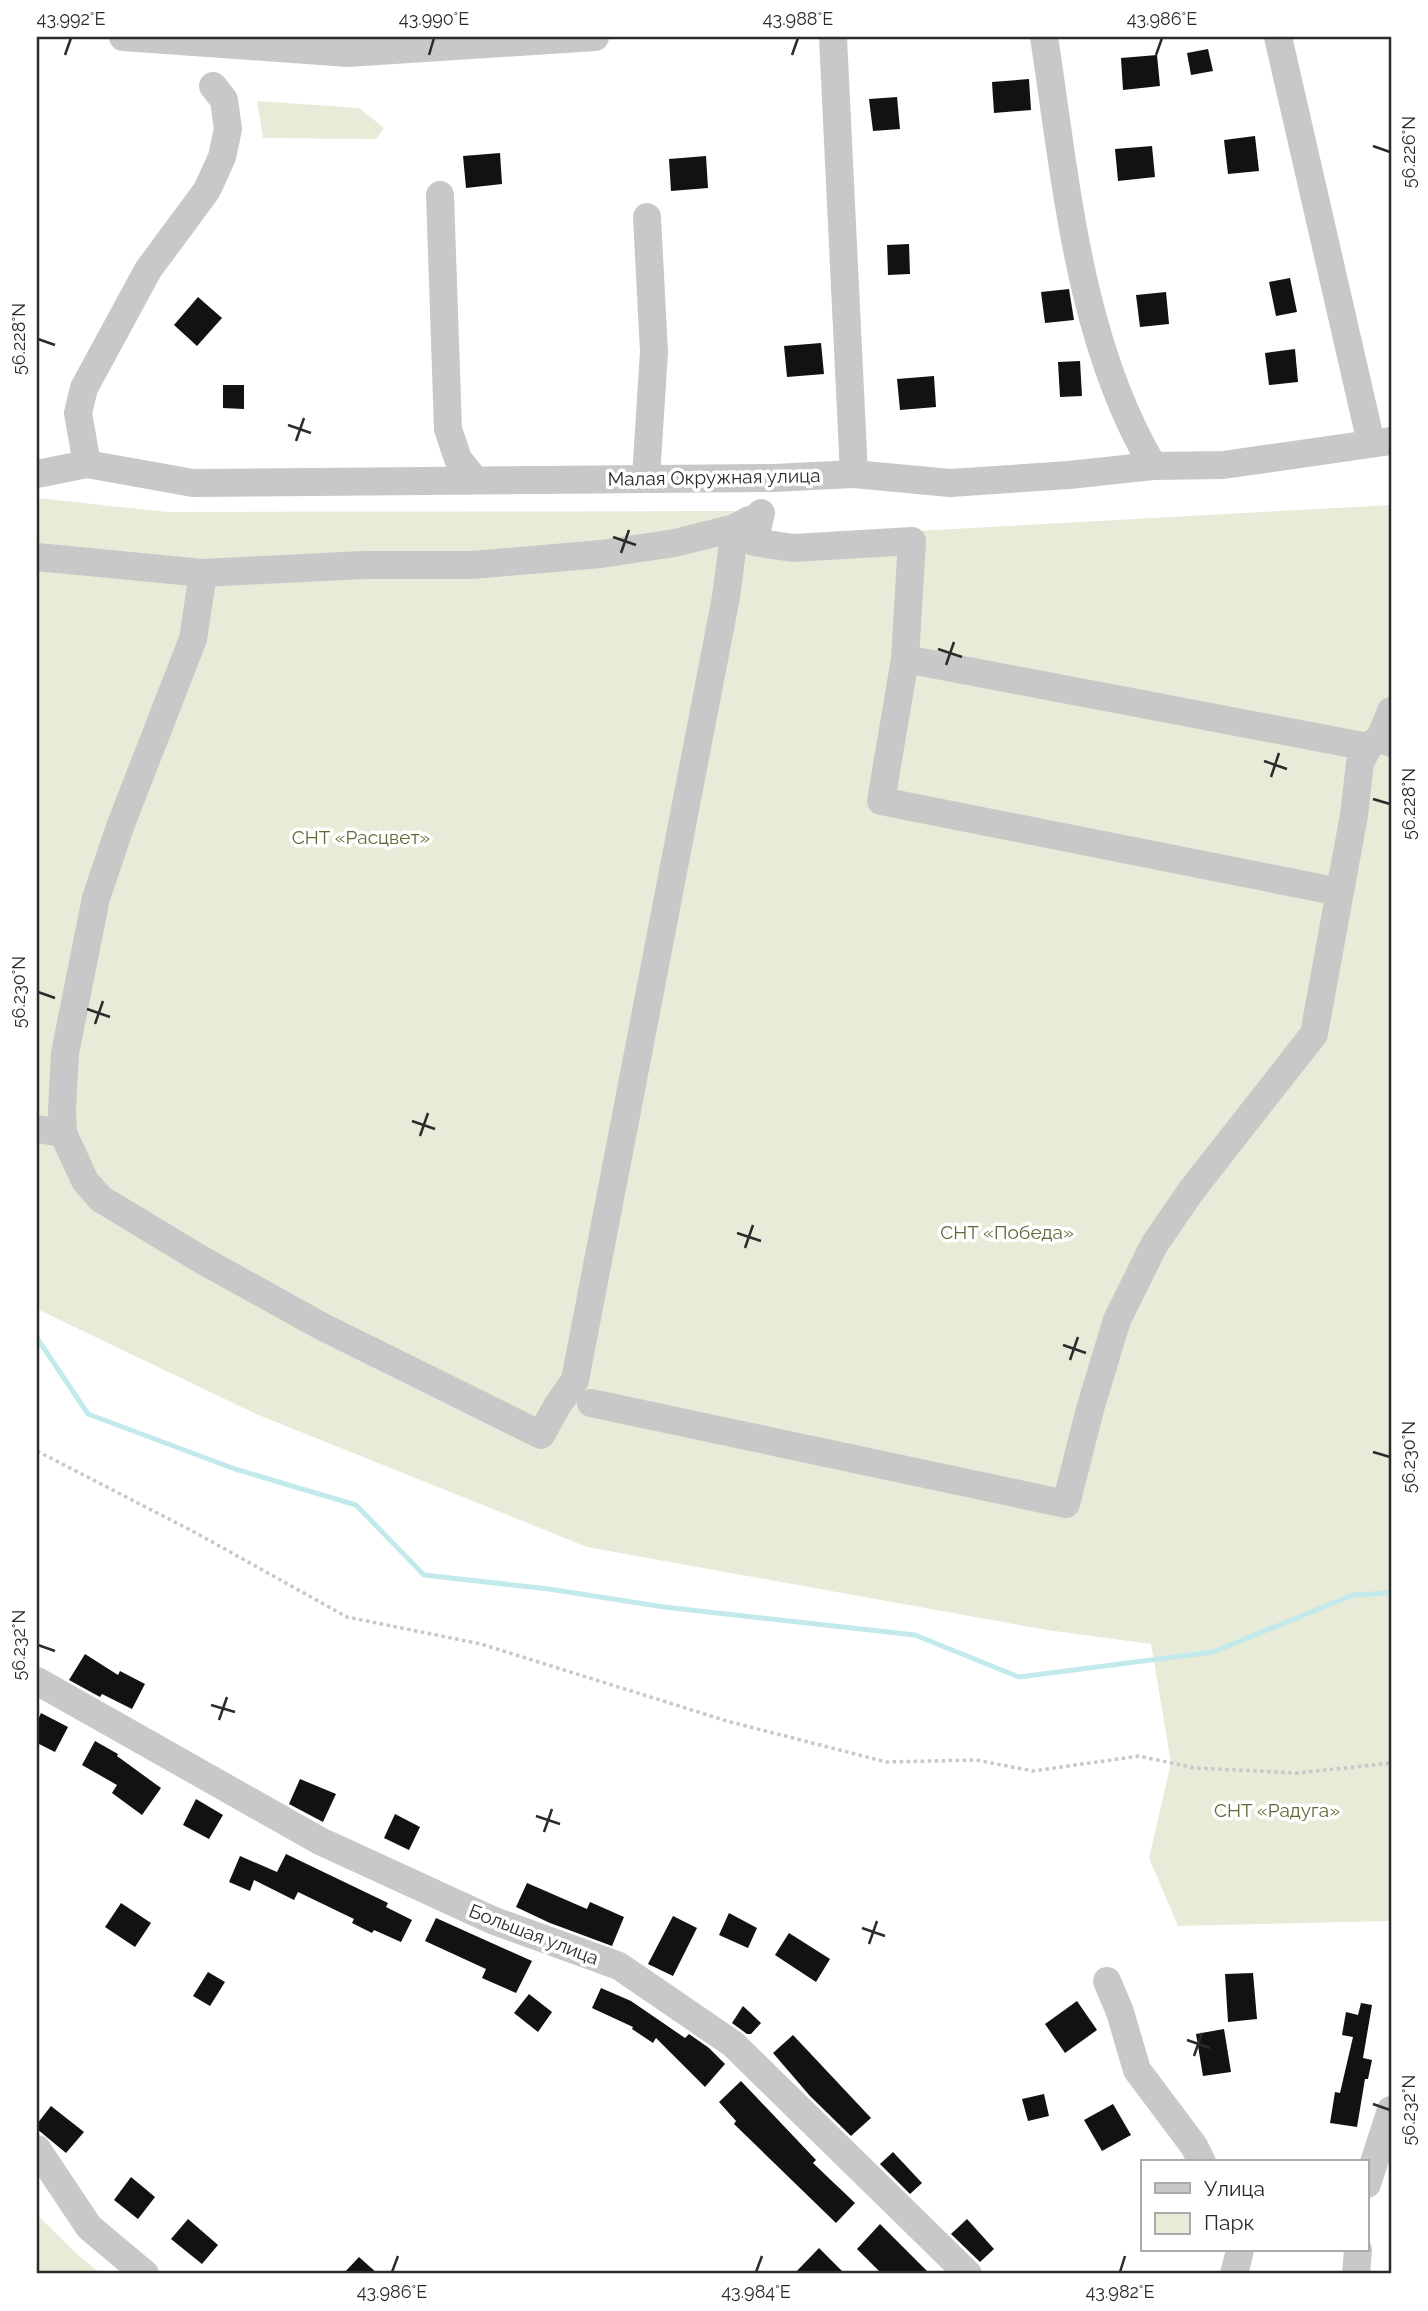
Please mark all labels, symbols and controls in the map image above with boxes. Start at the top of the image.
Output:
text: 43.992°E [37,8,105,29]
text: 43.990°E [399,8,469,29]
text: 43.988°E [763,8,833,29]
text: 43.986°E [1127,8,1197,29]
text: 56.226°N [1398,116,1419,188]
text: 56.228°N [8,303,29,375]
street label: Малая Окружная улица [607,464,821,490]
text: 56.228°N [1398,768,1419,840]
park label: СНТ «Расцвет» [292,826,430,848]
text: 56.230°N [8,956,29,1028]
park label: СНТ «Победа» [940,1221,1074,1243]
text: 56.230°N [1398,1421,1419,1493]
text: 56.232°N [8,1610,29,1680]
park label: СНТ «Радуга» [1214,1799,1340,1821]
street label: Большая улица [466,1899,602,1969]
text: 56.232°N [1398,2075,1419,2145]
legend [1141,2160,1368,2252]
text: Улица [1204,2176,1265,2201]
text: Парк [1204,2210,1254,2235]
text: 43.986°E [357,2281,427,2302]
text: 43.984°E [721,2281,791,2302]
text: 43.982°E [1086,2281,1155,2302]

